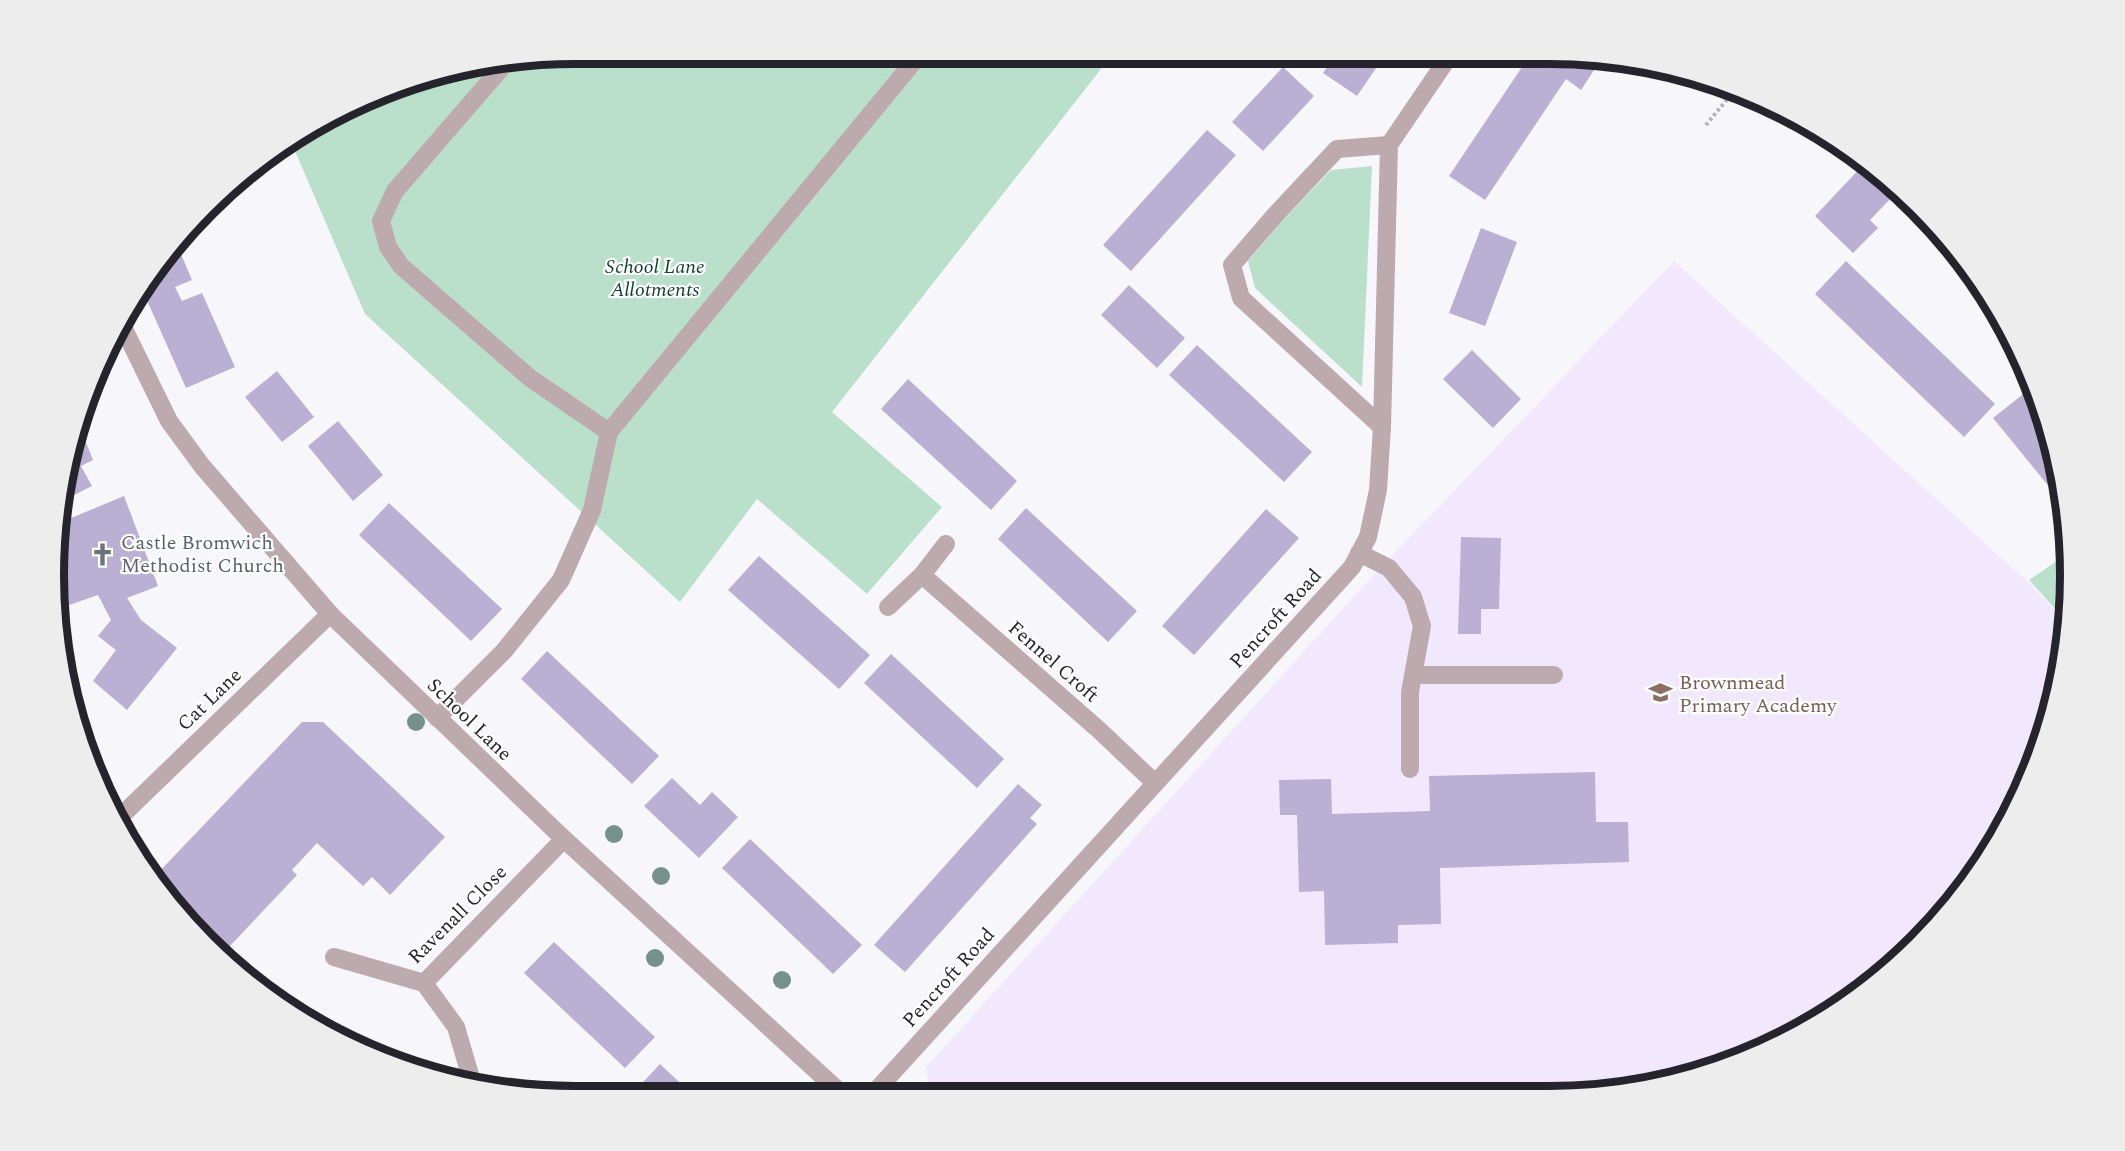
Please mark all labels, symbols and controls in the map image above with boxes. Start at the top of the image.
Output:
park label: School Lane Allotments [605,252,705,305]
place label: Castle Bromwich Methodist Church [121,528,284,581]
church icon: Castle Bromwich Methodist Church [90,541,116,567]
street label: Pencroft Road [1222,562,1329,676]
street label: Fennel Croft [1001,614,1106,710]
street label: Cat Lane [170,661,249,738]
place label: Brownmead Primary Academy [1679,668,1838,721]
street label: School Lane [420,671,519,768]
school or university icon: Brownmead Primary Academy [1648,680,1674,706]
street label: Ravenall Close [401,858,514,971]
street label: Pencroft Road [895,921,1002,1035]

